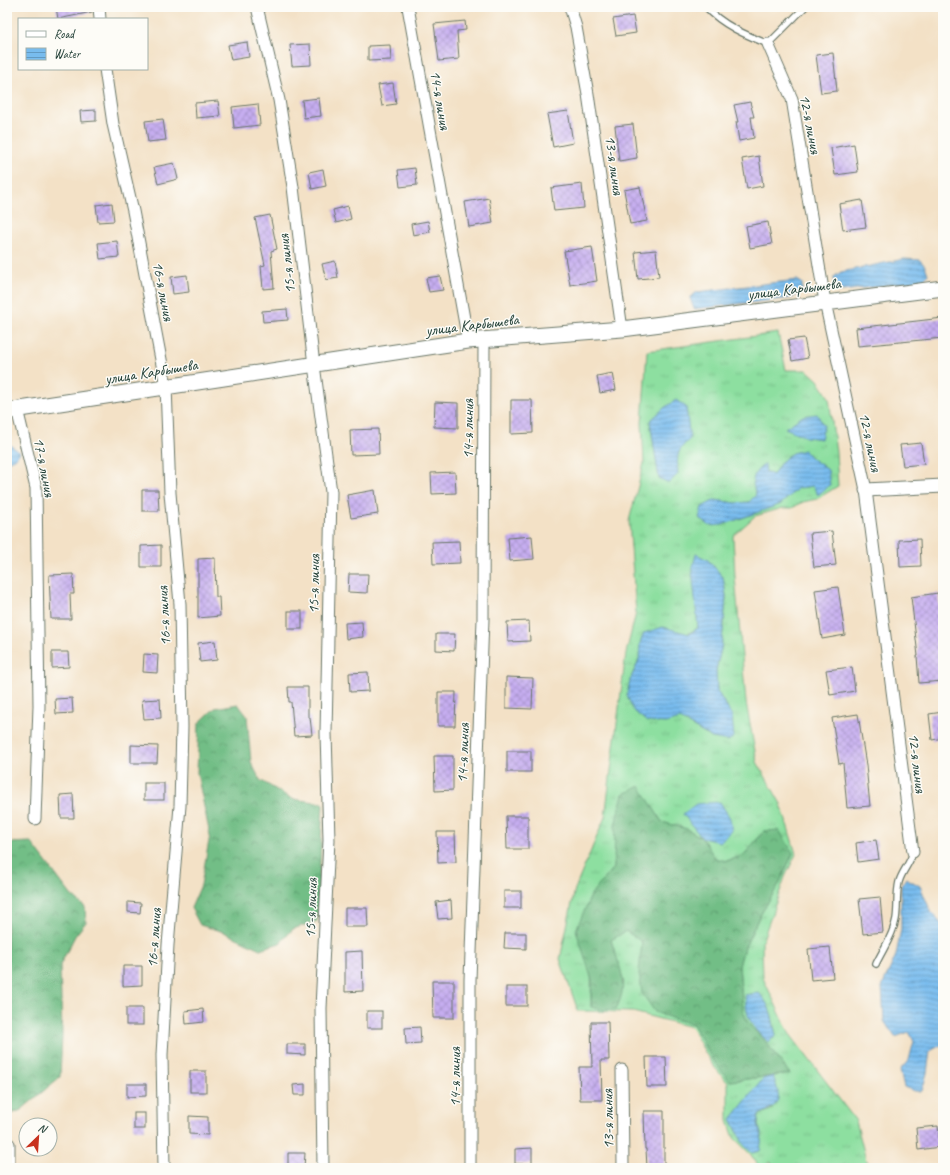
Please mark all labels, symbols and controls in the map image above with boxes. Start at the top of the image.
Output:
legend [18,18,148,70]
text: Road [54,26,76,42]
text: Water [54,46,82,62]
street label: 14-я линия [425,69,455,133]
street label: 12-я линия [794,93,826,157]
street label: 13-я линия [600,134,628,197]
street label: 15-я линия [273,232,301,295]
street label: 16-я линия [147,260,179,324]
street label: улица Карбышева [745,273,843,305]
street label: улица Карбышева [423,309,521,341]
street label: улица Карбышева [102,355,200,389]
street label: 14-я линия [458,398,478,459]
street label: 12-я линия [854,411,886,475]
street label: 17-я линия [28,436,60,500]
street label: 15-я линия [303,553,325,614]
street label: 16-я линия [152,584,176,646]
street label: 14-я линия [452,722,474,783]
street label: 12-я линия [903,732,931,795]
street label: 15-я линия [300,877,322,938]
street label: 16-я линия [142,906,166,969]
street label: 14-я линия [445,1046,465,1107]
street label: 13-я линия [597,1088,619,1149]
north arrow [18,1117,58,1157]
text: N [36,1120,50,1137]

